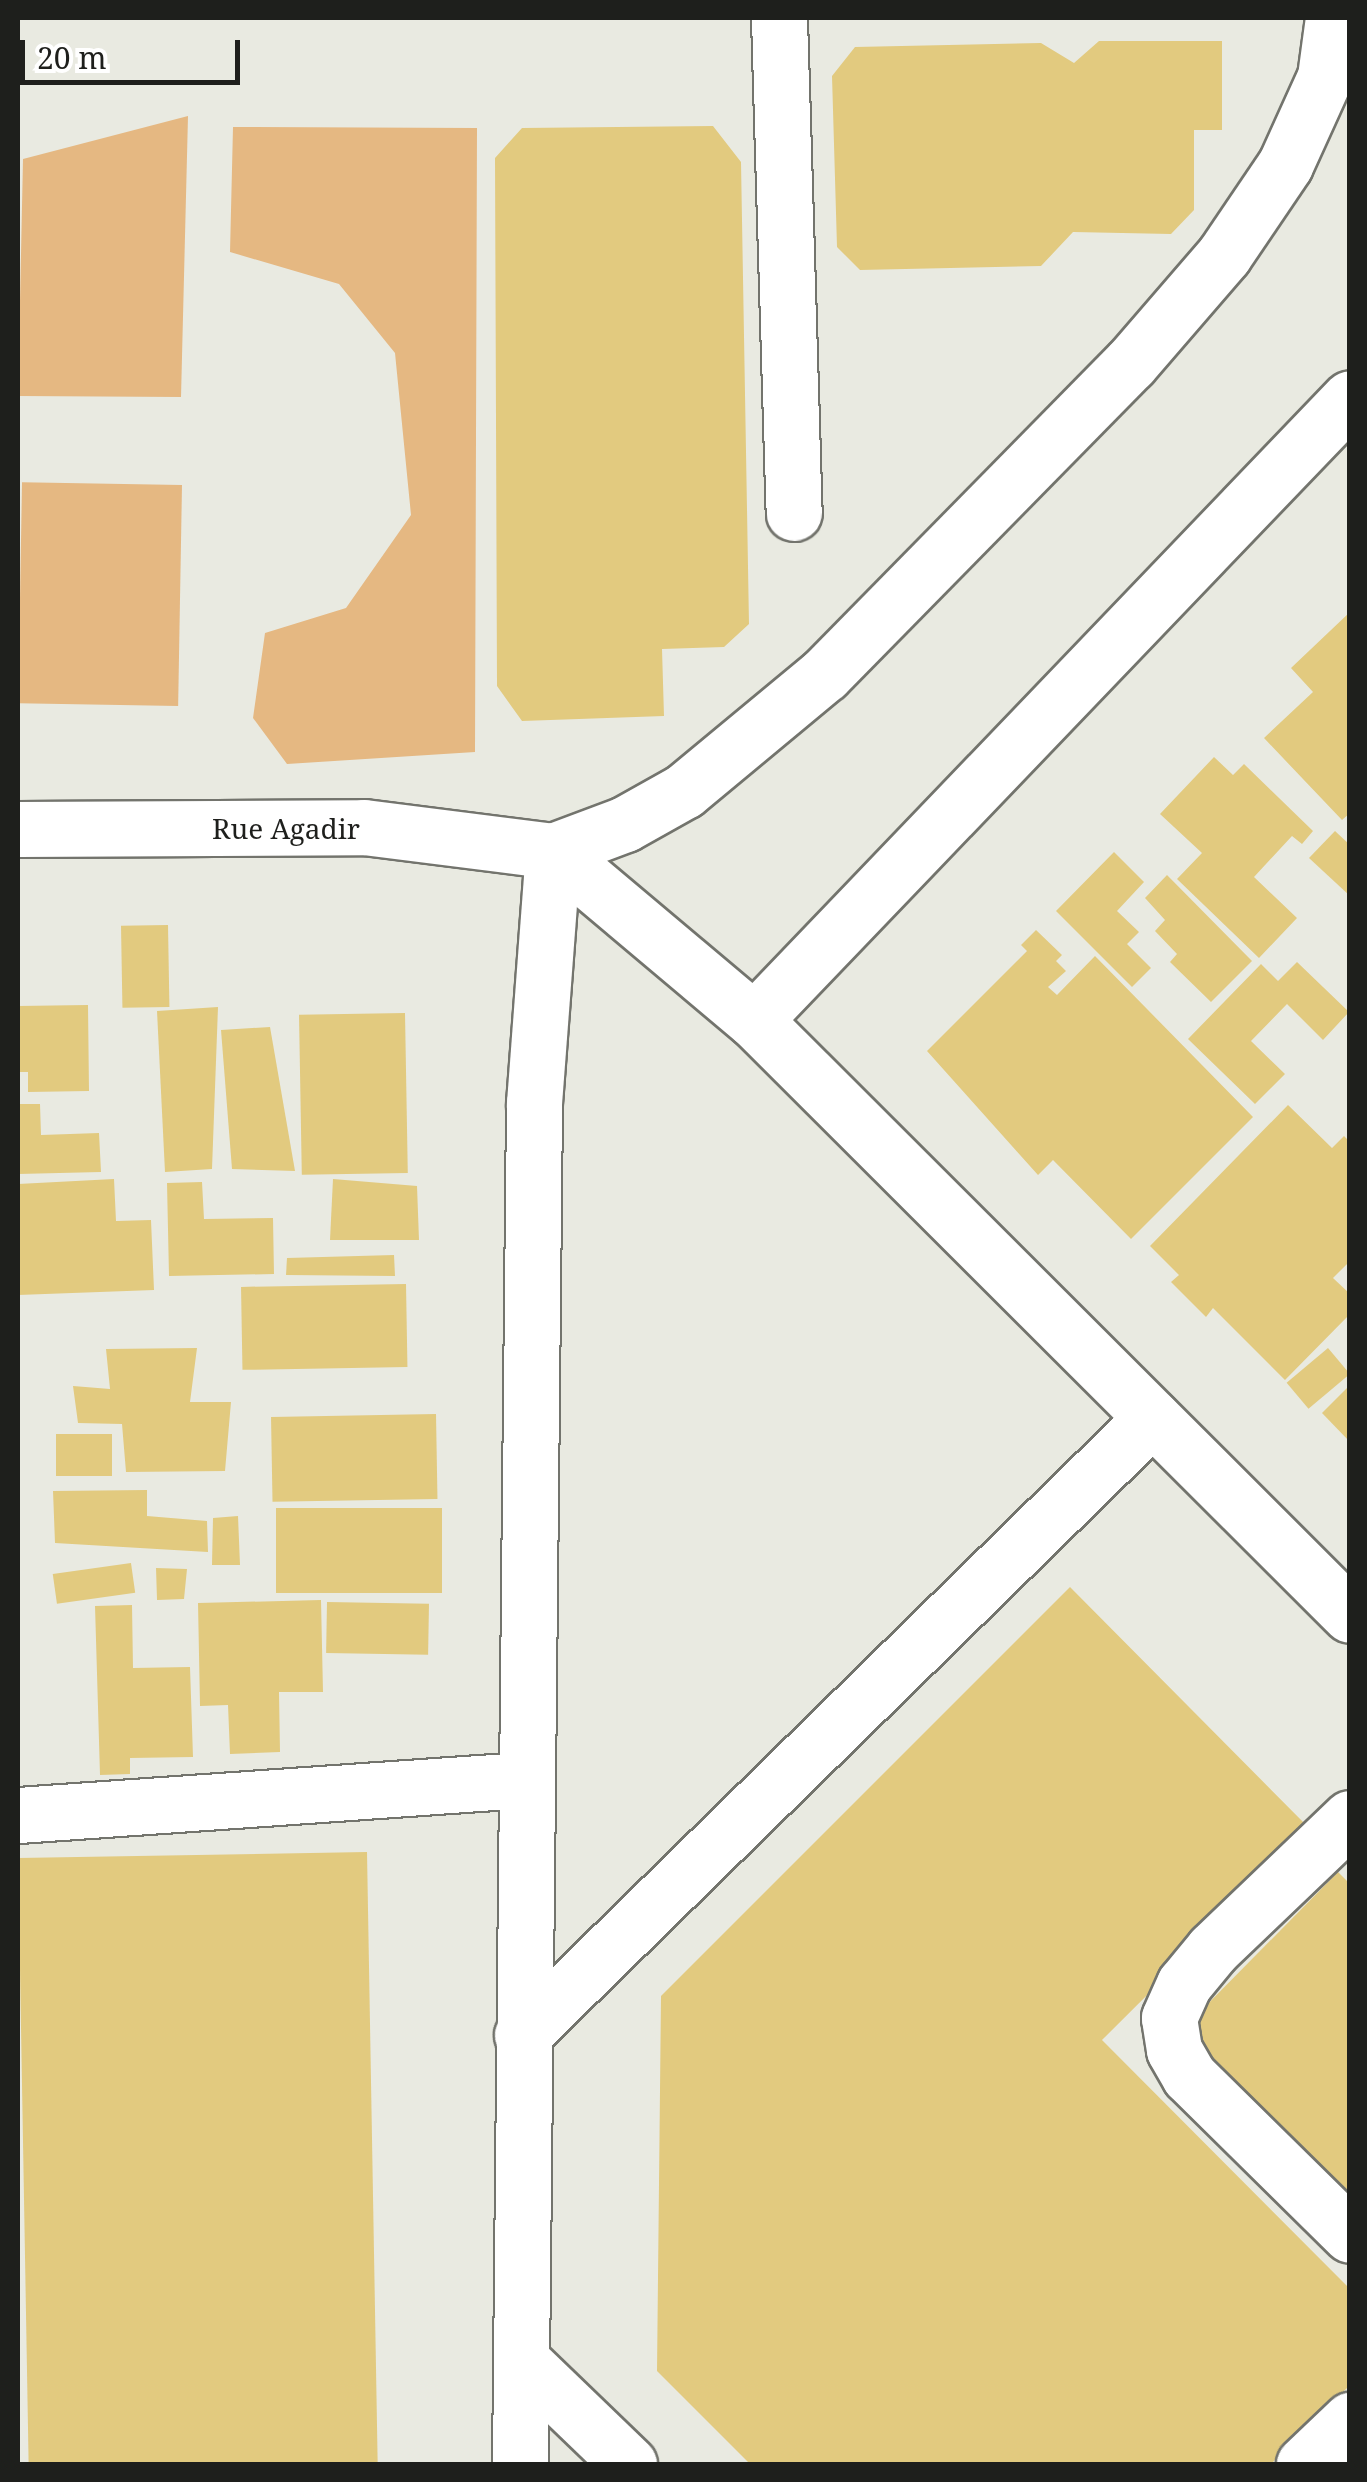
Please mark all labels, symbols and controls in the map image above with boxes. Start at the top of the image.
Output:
scale bar [25,20,245,82]
text: 20 m [37,37,107,78]
street label: Rue Agadir [212,811,360,845]

